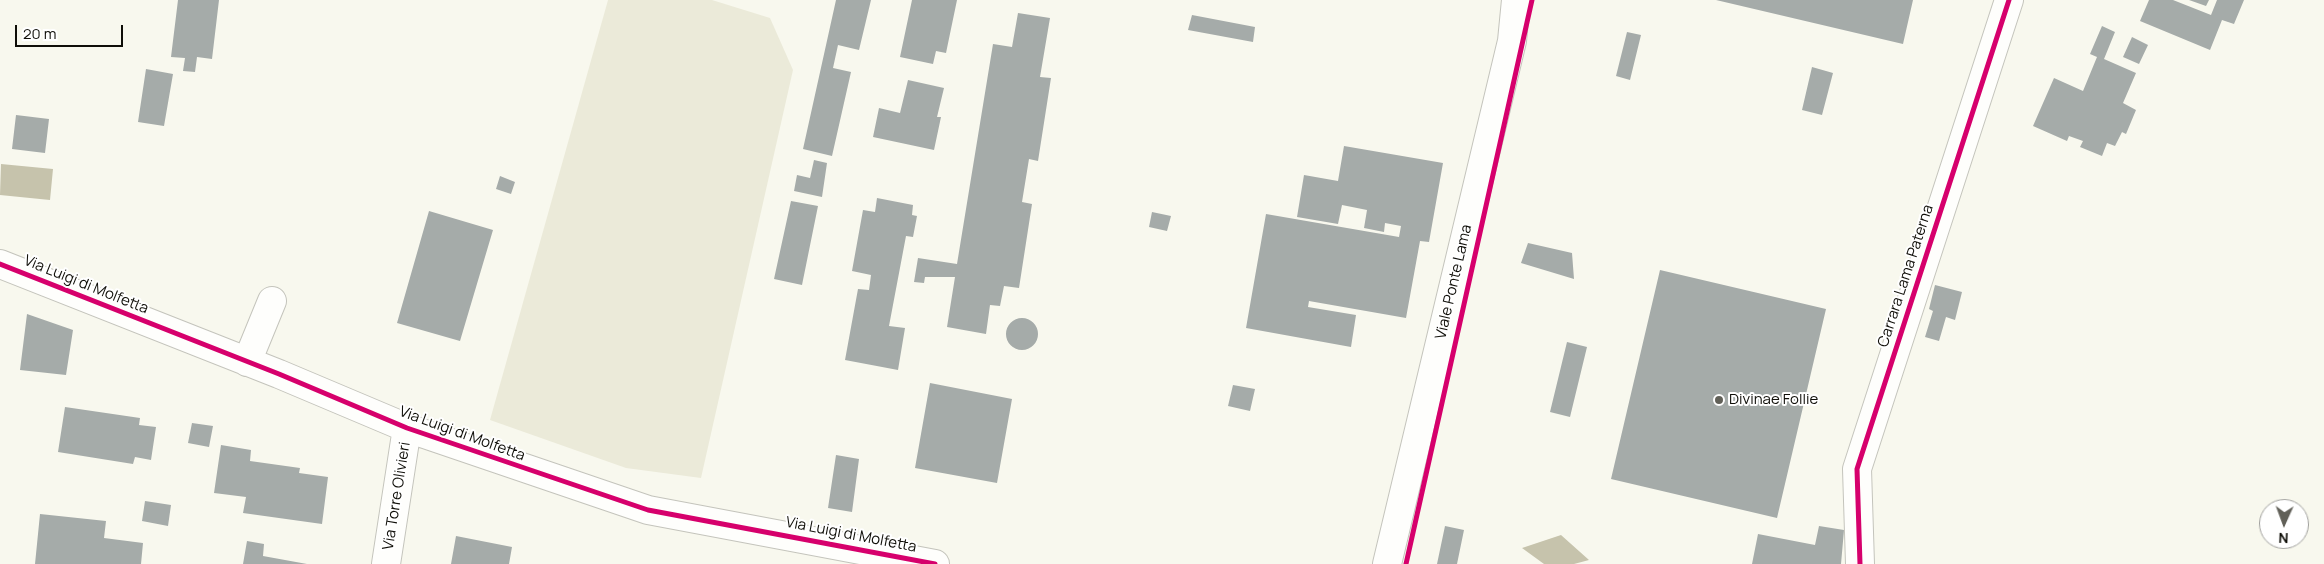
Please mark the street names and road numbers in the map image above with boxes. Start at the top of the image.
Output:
street label: Carrara Lama Paterna [1874,203,1938,349]
street label: Viale Ponte Lama [1432,223,1476,341]
street label: Via Luigi di Molfetta [21,252,151,318]
street label: Via Luigi di Molfetta [397,403,527,465]
street label: Via Torre Olivieri [380,441,414,551]
street label: Via Luigi di Molfetta [784,514,918,556]

